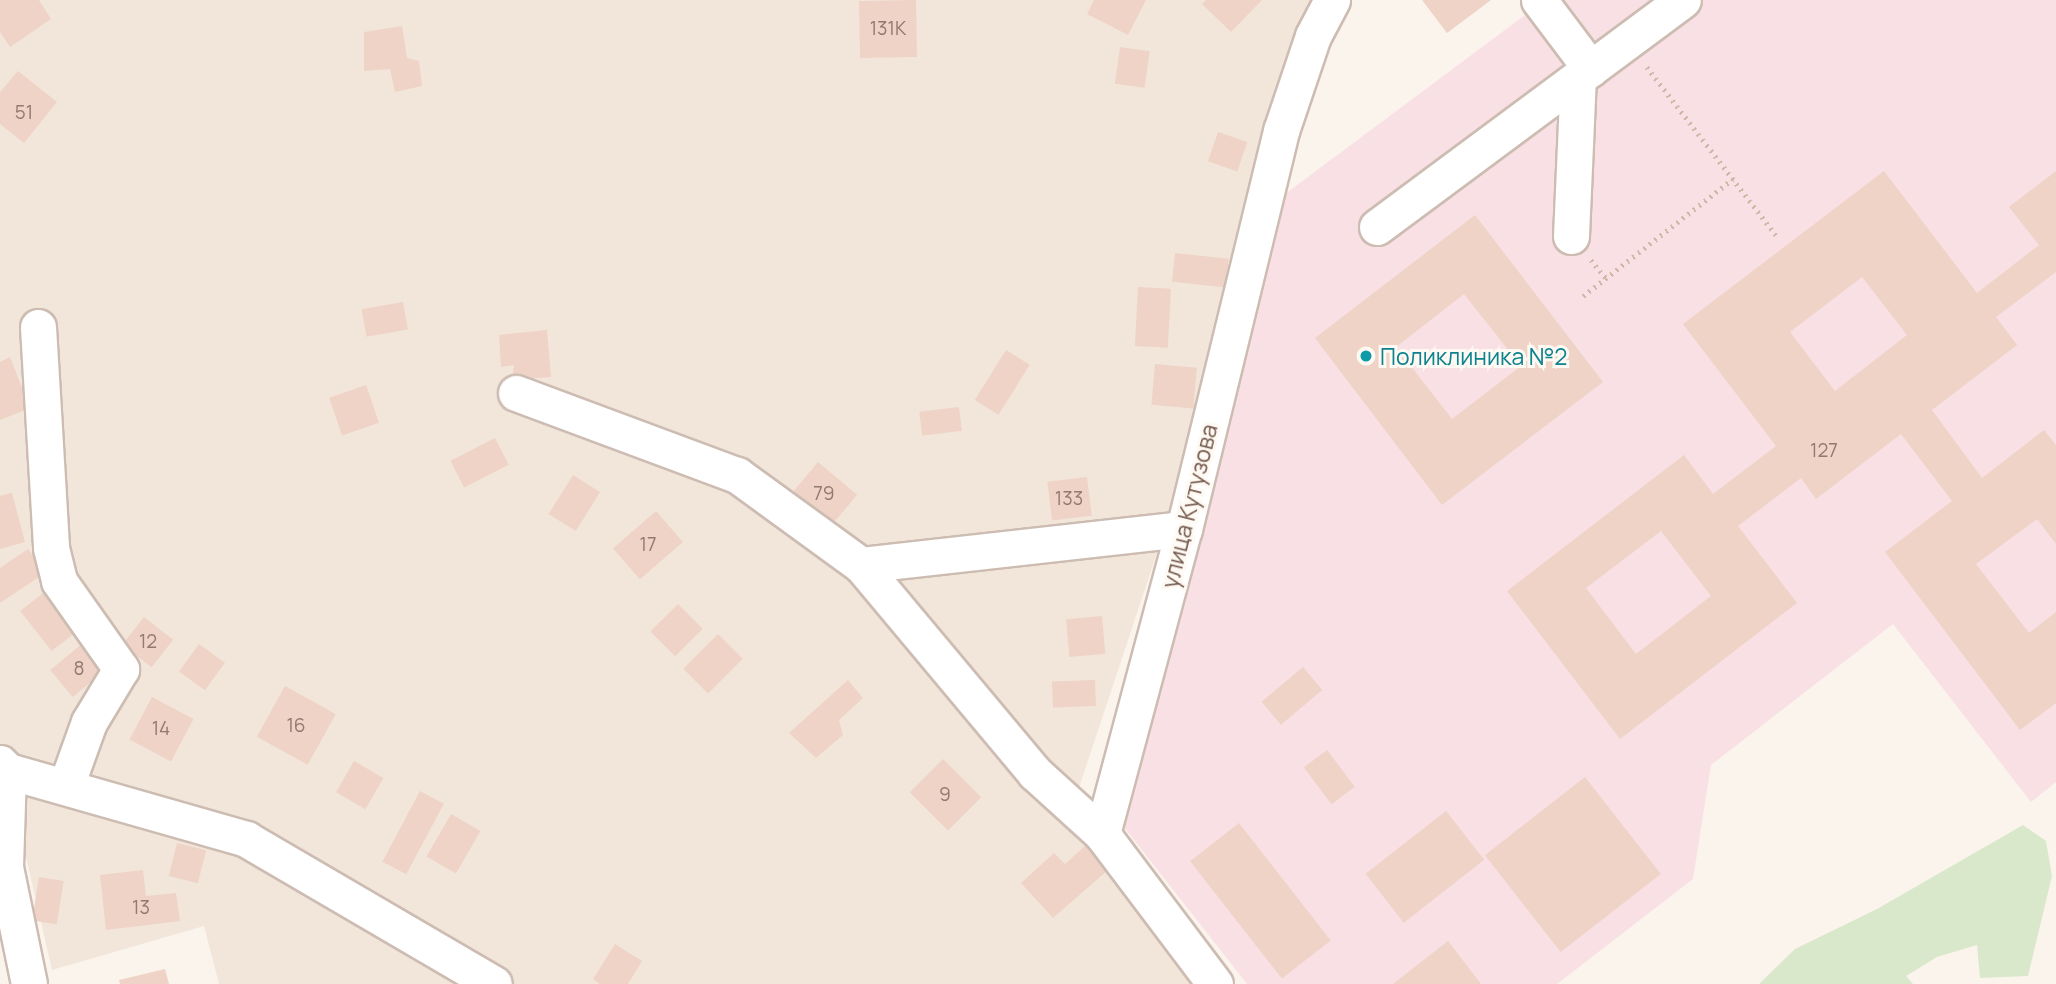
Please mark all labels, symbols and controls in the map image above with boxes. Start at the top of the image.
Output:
house number: 131К [870,18,906,40]
house number: 51 [15,102,33,124]
place label: Поликлиника №2 [1380,342,1567,370]
marker: Поликлиника №2 [1358,348,1374,364]
street label: улица Кутузова [1155,421,1223,591]
house number: 127 [1810,440,1838,462]
house number: 79 [813,483,835,505]
house number: 133 [1055,488,1083,510]
house number: 17 [640,534,656,556]
house number: 12 [139,631,157,653]
house number: 8 [73,658,85,680]
house number: 16 [286,715,306,737]
house number: 14 [152,718,170,740]
house number: 9 [939,784,951,806]
house number: 13 [132,897,150,919]

